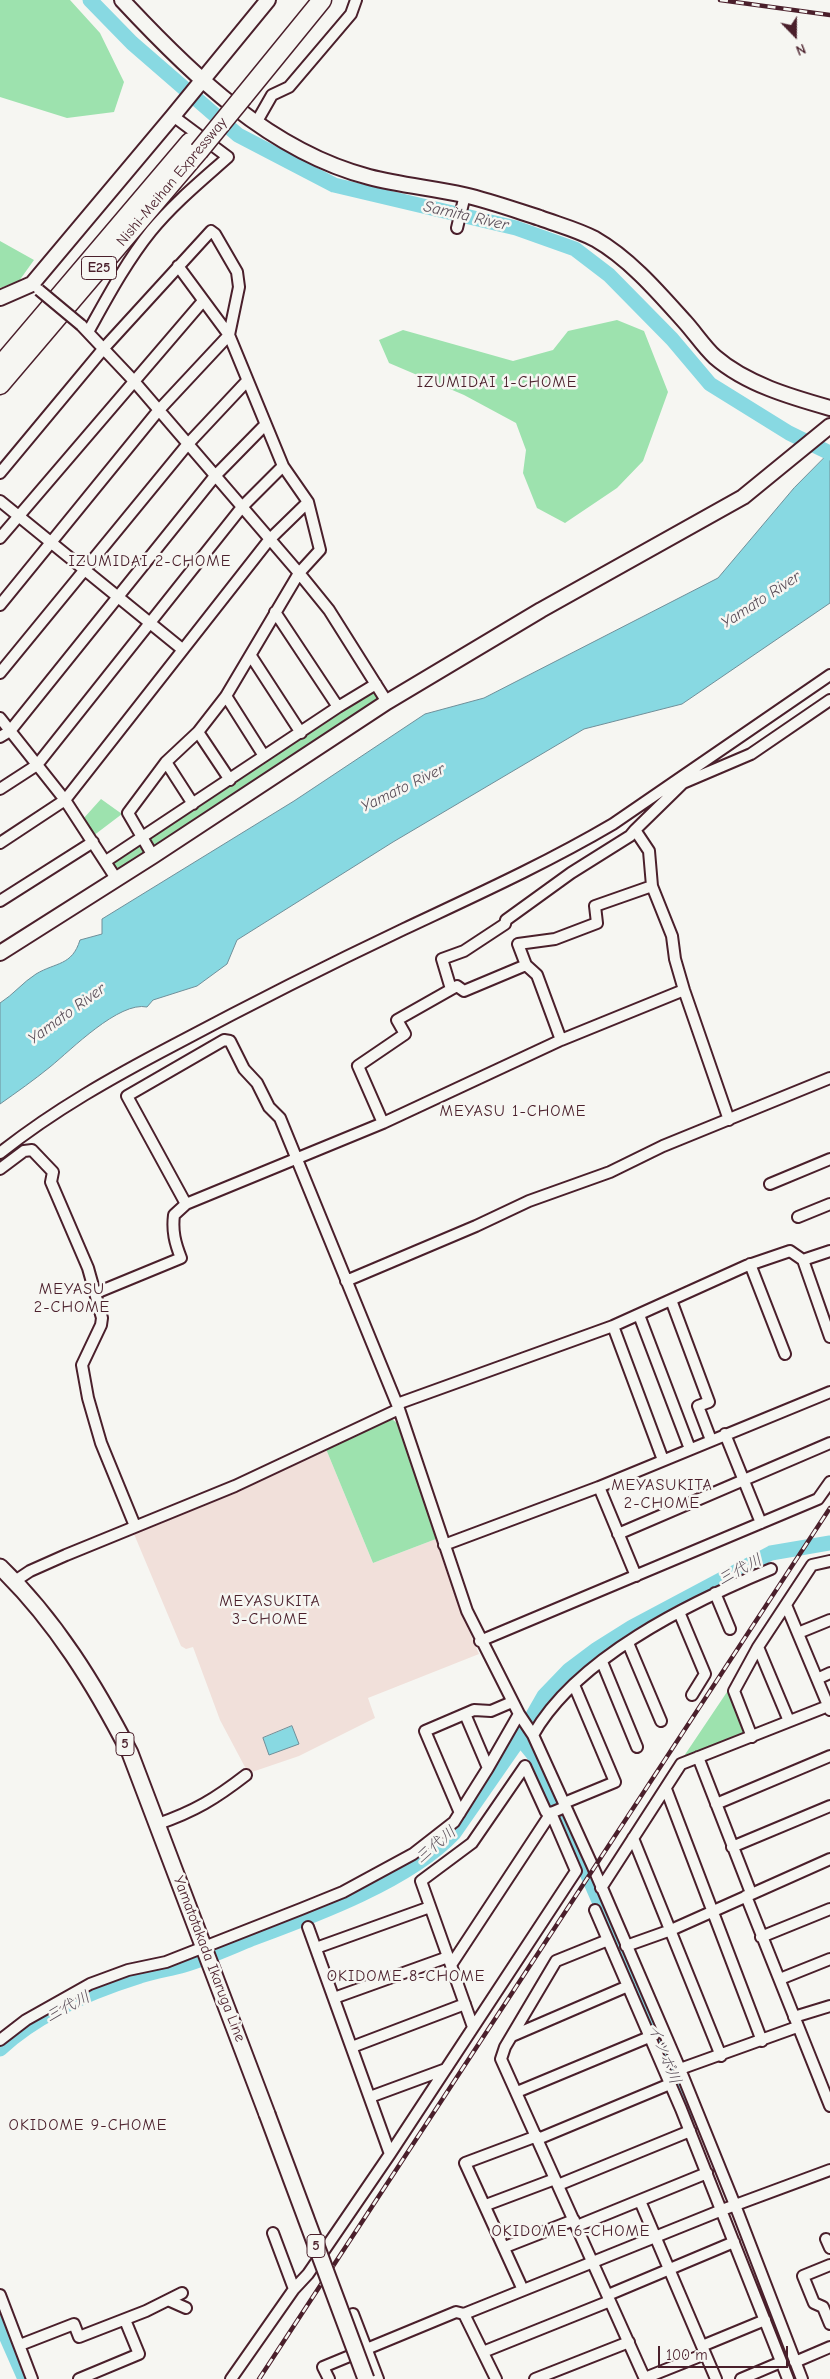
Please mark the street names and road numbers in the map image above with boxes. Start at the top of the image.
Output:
street label: Nishi-Meihan Expressway [113,114,231,250]
road number: E25 [82,256,116,280]
road number: 5 [116,1732,134,1756]
street label: Yamatotakada Ikaruga Line [169,1874,249,2044]
road number: 5 [307,2234,325,2258]

